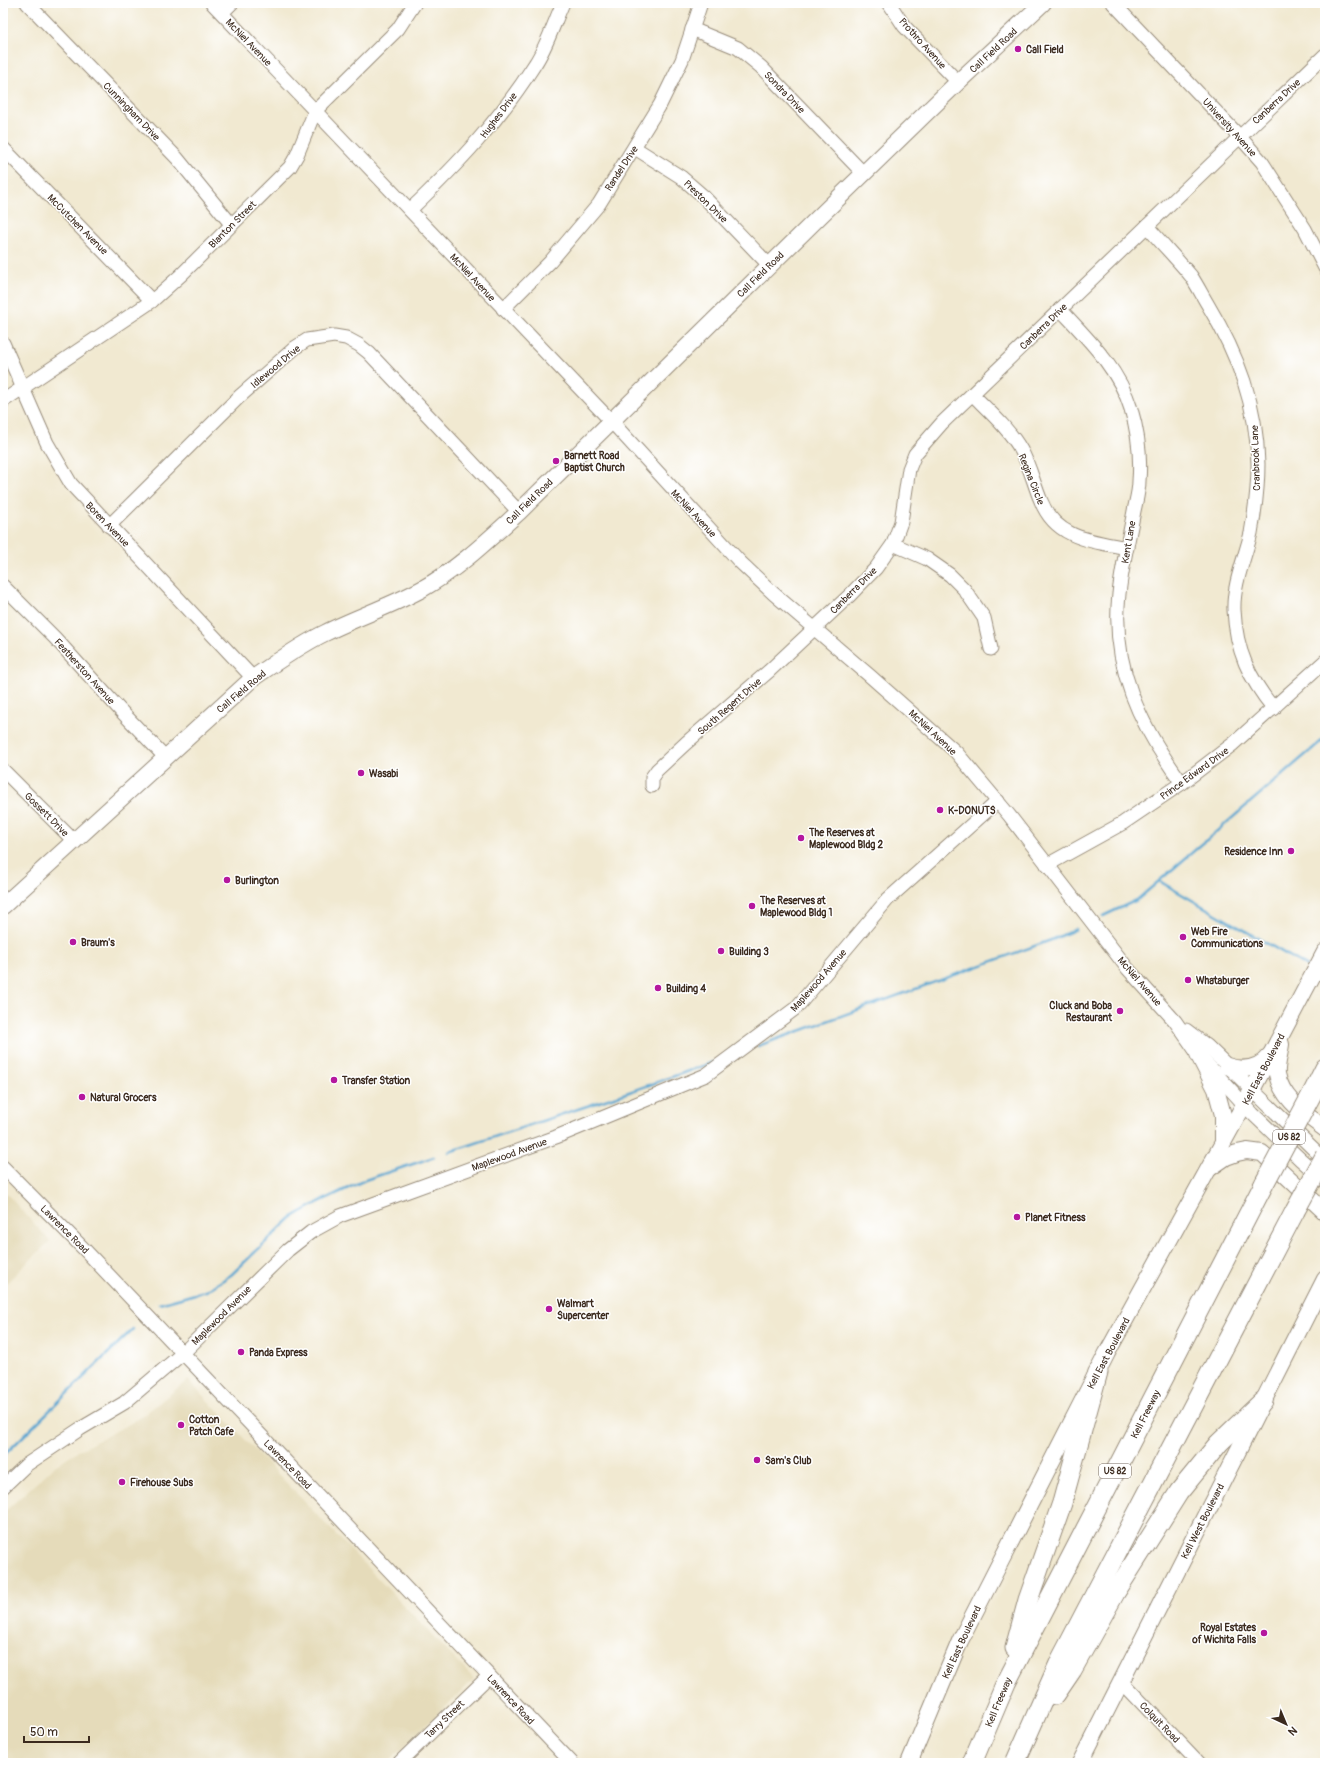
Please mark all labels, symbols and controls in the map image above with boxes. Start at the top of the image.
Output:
street label: Prothro Avenue [896,16,948,72]
street label: McNiel Avenue [223,17,274,69]
street label: Call Field Road [967,26,1020,76]
marker: Call Field [1013,44,1023,54]
place label: Call Field [1026,44,1064,56]
street label: Sondra Drive [761,69,807,116]
street label: Canberra Drive [1250,76,1303,127]
street label: Cunningham Drive [100,80,162,144]
street label: Hughes Drive [478,90,520,141]
street label: University Avenue [1200,96,1259,160]
street label: Randel Drive [603,144,641,193]
street label: Preston Drive [681,178,730,226]
street label: McCutchen Avenue [45,192,110,257]
street label: Blanton Street [206,198,260,251]
street label: Call Field Road [735,249,787,300]
street label: McNiel Avenue [447,251,498,304]
street label: Canberra Drive [1017,301,1070,352]
street label: Idlewood Drive [248,343,303,391]
street label: Cranbrook Lane [1249,425,1263,491]
place label: Barnett Road Baptist Church [564,450,625,474]
street label: Regina Circle [1015,452,1047,507]
marker: Barnett Road Baptist Church [551,456,561,466]
street label: Call Field Road [504,476,556,527]
street label: McNiel Avenue [668,487,719,540]
street label: Boren Avenue [83,500,132,550]
street label: Kent Lane [1119,520,1139,564]
street label: Canberra Drive [828,565,880,617]
street label: Featherston Avenue [52,636,117,707]
street label: Call Field Road [215,668,269,716]
street label: South Regent Drive [695,676,764,738]
street label: McNiel Avenue [906,708,959,758]
street label: Prince Edward Drive [1158,745,1231,803]
marker: Wasabi [356,768,366,778]
place label: Wasabi [369,768,398,780]
street label: Gossett Drive [22,790,71,839]
marker: K-DONUTS [935,805,945,815]
place label: K-DONUTS [948,805,996,817]
place label: The Reserves at Maplewood Bldg 2 [808,827,884,851]
marker: The Reserves at Maplewood Bldg 2 [796,833,806,843]
place label: Residence Inn [1224,846,1283,858]
marker: Residence Inn [1286,846,1296,856]
marker: Burlington [222,875,232,885]
place label: Burlington [235,875,279,887]
place label: The Reserves at Maplewood Bldg 1 [759,895,833,919]
marker: The Reserves at Maplewood Bldg 1 [747,901,757,911]
place label: Web Fire Communications [1191,926,1263,950]
marker: Web Fire Communications [1178,932,1188,942]
marker: Braum's [68,937,78,947]
place label: Braum's [81,937,115,949]
marker: Building 3 [716,946,726,956]
place label: Building 3 [729,946,769,958]
street label: Maplewood Avenue [788,947,849,1014]
street label: McNiel Avenue [1115,955,1164,1009]
marker: Whataburger [1183,975,1193,985]
place label: Whataburger [1196,975,1250,987]
marker: Building 4 [653,983,663,993]
place label: Building 4 [666,983,706,995]
place label: Cluck and Boba Restaurant [1049,1000,1113,1024]
marker: Cluck and Boba Restaurant [1115,1006,1125,1016]
street label: Kell East Boulevard [1240,1032,1288,1107]
marker: Transfer Station [329,1075,339,1085]
place label: Transfer Station [341,1075,411,1087]
marker: Natural Grocers [77,1092,87,1102]
place label: Natural Grocers [90,1092,157,1104]
road number: US 82 [1273,1130,1305,1144]
street label: Maplewood Avenue [470,1136,549,1174]
street label: Lawrence Road [38,1203,91,1257]
marker: Planet Fitness [1012,1212,1022,1222]
place label: Planet Fitness [1025,1212,1086,1224]
street label: Maplewood Avenue [189,1283,254,1348]
place label: Walmart Supercenter [557,1298,609,1322]
marker: Walmart Supercenter [544,1304,554,1314]
street label: Kell East Boulevard [1085,1316,1133,1391]
marker: Panda Express [236,1347,246,1357]
place label: Panda Express [249,1347,308,1359]
street label: Kell Freeway [1129,1388,1164,1441]
place label: Cotton Patch Cafe [189,1414,235,1438]
marker: Cotton Patch Cafe [176,1420,186,1430]
street label: Lawrence Road [261,1438,314,1492]
marker: Sam's Club [752,1455,762,1465]
place label: Sam's Club [765,1455,812,1467]
road number: US 82 [1099,1464,1131,1478]
marker: Firehouse Subs [117,1477,127,1487]
place label: Firehouse Subs [130,1477,194,1489]
street label: Kell West Boulevard [1179,1482,1227,1561]
street label: Kell East Boulevard [940,1604,984,1681]
place label: Royal Estates of Wichita Falls [1191,1622,1257,1646]
marker: Royal Estates of Wichita Falls [1259,1628,1269,1638]
street label: Lawrence Road [484,1672,536,1727]
street label: Kell Freeway [983,1675,1015,1729]
street label: Tarry Street [422,1697,468,1742]
street label: Colquit Road [1137,1700,1182,1746]
north arrow [1266,1704,1306,1744]
scale bar [24,1718,89,1744]
text: N [1285,1724,1300,1738]
text: 50 m [30,1725,58,1740]

